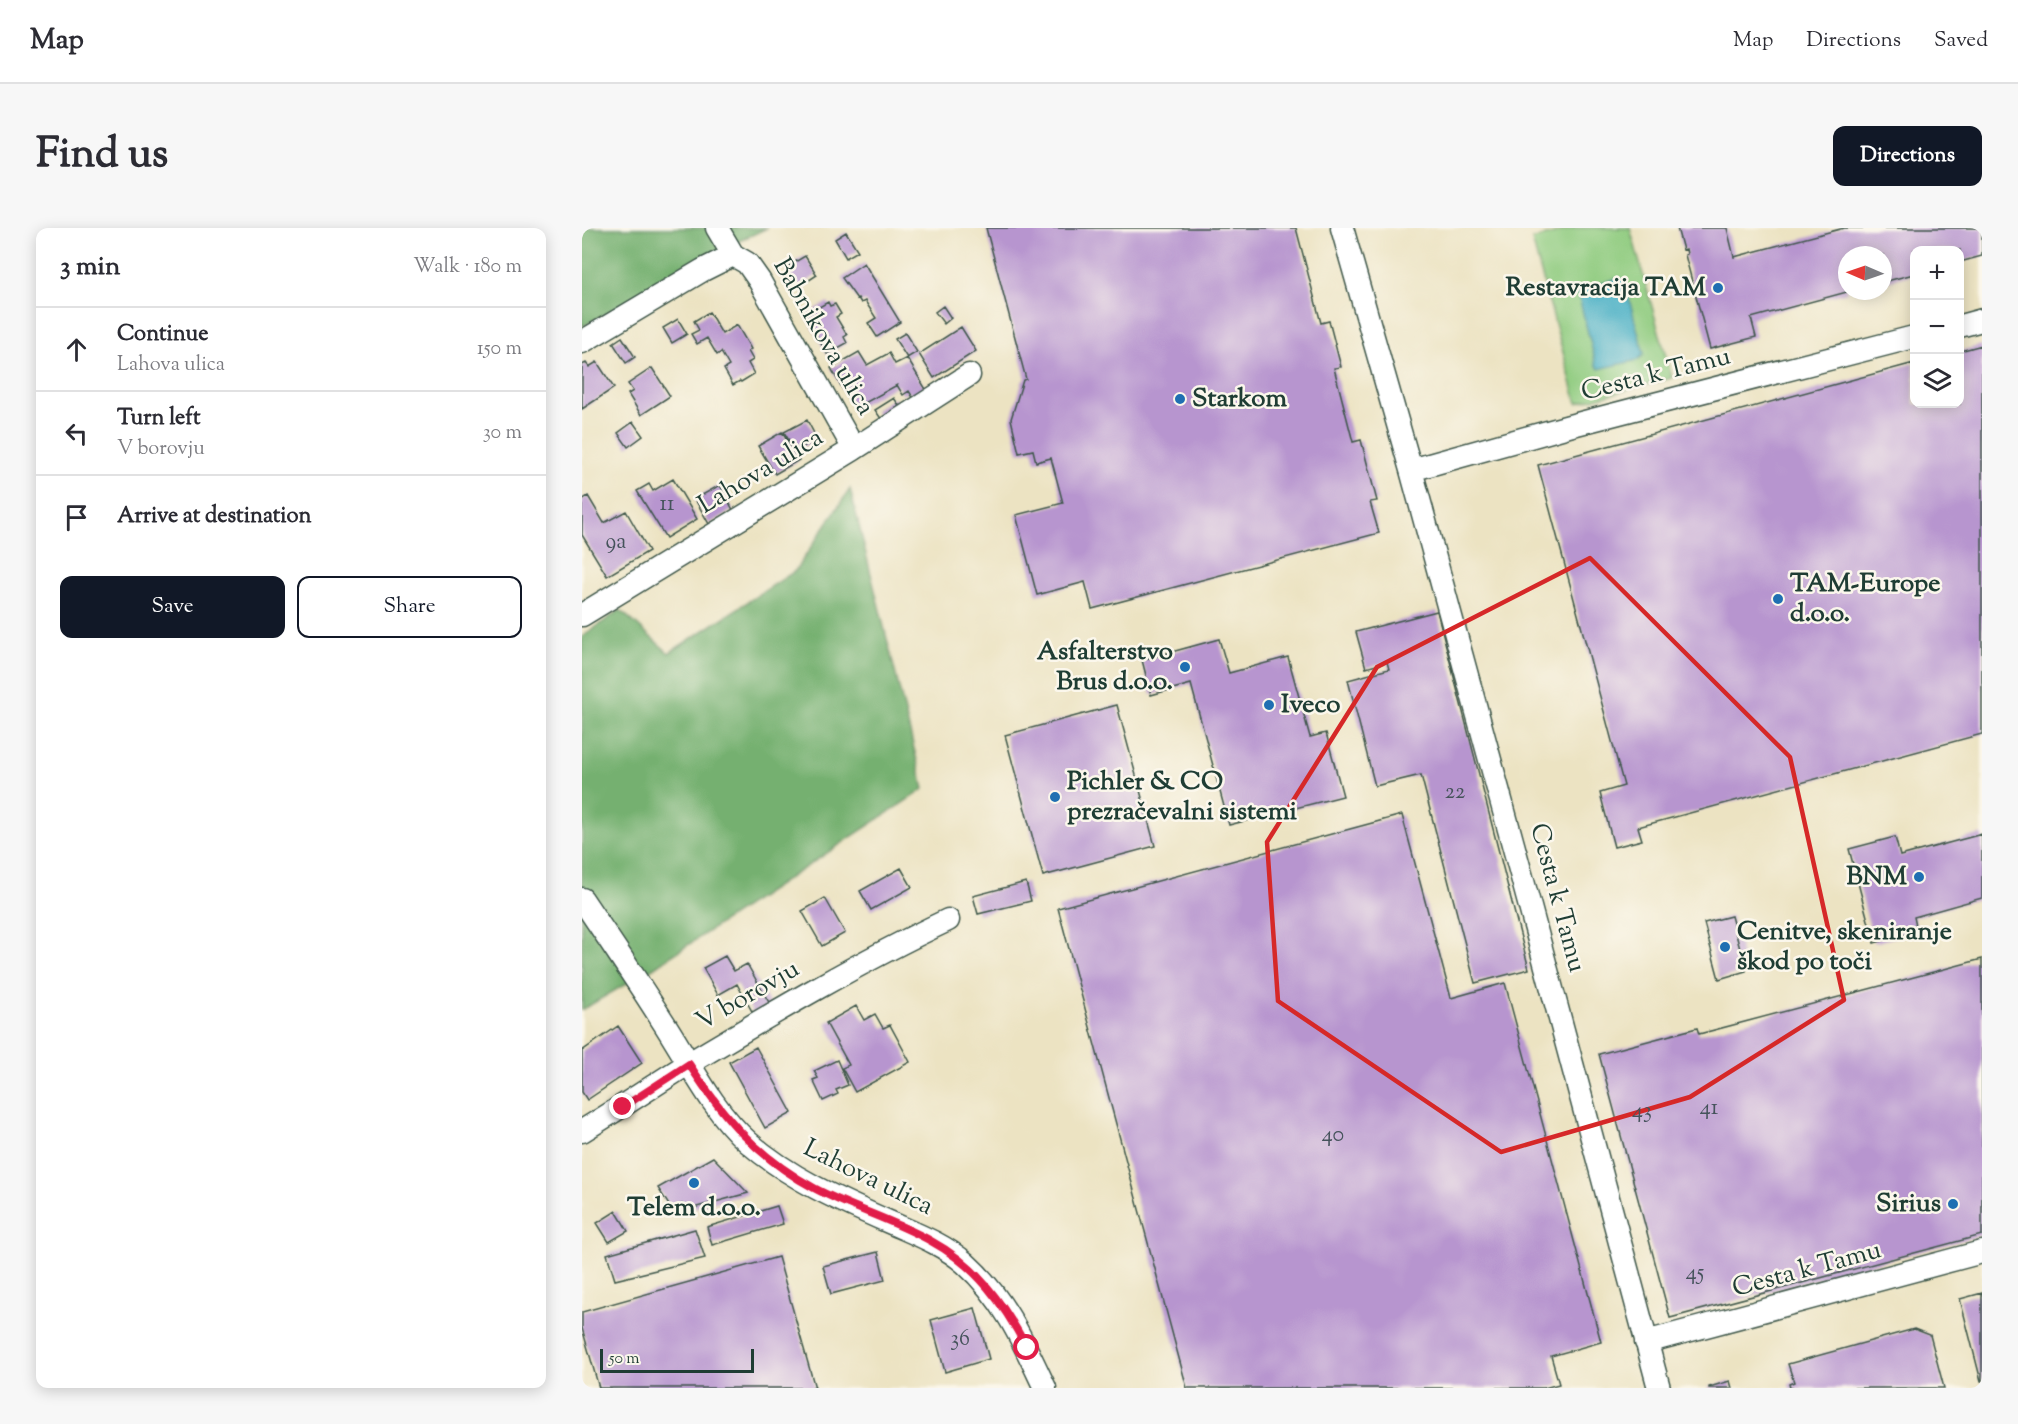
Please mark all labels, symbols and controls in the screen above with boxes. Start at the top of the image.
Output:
text: Map [30,21,84,61]
text: Map [1733,26,1773,56]
text: Directions [1806,26,1901,56]
text: Saved [1934,26,1988,56]
text: Find us [36,126,168,186]
button: Directions [1833,126,1982,186]
north arrow [1838,246,1892,300]
map controls [1910,246,1964,408]
button: + [1910,246,1964,300]
text: 3 min [60,249,120,286]
street label: Babnikova ulica [763,251,883,423]
text: Walk · 180 m [413,253,522,282]
place label: Restavracija TAM [1505,270,1706,307]
marker: Restavracija TAM [1711,281,1725,295]
button: − [1910,300,1964,354]
text: Continue [117,319,208,351]
icon: ahead [60,333,93,366]
text: 150 m [477,335,522,364]
street label: Cesta k Tamu [1577,339,1735,411]
text: Lahova ulica [117,351,225,380]
button: layers [1910,354,1964,408]
place label: Starkom [1192,381,1288,418]
marker: Starkom [1173,392,1187,406]
text: Turn left [117,403,200,435]
icon: left [60,417,93,450]
text: 30 m [483,419,522,448]
street label: Lahova ulica [691,420,831,524]
text: V borovju [117,435,205,464]
house number: 11 [660,489,675,521]
icon: arrive [60,501,93,534]
text: Arrive at destination [117,501,312,533]
house number: 9a [606,527,626,559]
place label: TAM-Europe d.o.o. [1790,566,1940,633]
button: Save [60,576,285,638]
button: Share [297,576,522,638]
marker: TAM-Europe d.o.o. [1771,592,1785,606]
place label: Asfalterstvo Brus d.o.o. [1037,634,1173,701]
marker: Asfalterstvo Brus d.o.o. [1178,660,1192,674]
place label: Iveco [1281,687,1340,724]
marker: Iveco [1262,698,1276,712]
place label: Pichler & CO prezračevalni sistemi [1067,764,1297,831]
house number: 22 [1445,777,1465,809]
marker: Pichler & CO prezračevalni sistemi [1048,790,1062,804]
street label: Cesta k Tamu [1519,819,1595,977]
place label: BNM [1846,859,1907,896]
marker: BNM [1912,870,1926,884]
place label: Cenitve, skeniranje škod po toči [1737,914,1952,981]
marker: Cenitve, skeniranje škod po toči [1718,940,1732,954]
street label: V borovju [689,951,807,1041]
route end [609,1093,635,1119]
house number: 41 [1700,1093,1719,1125]
house number: 43 [1632,1096,1652,1128]
house number: 40 [1322,1120,1344,1152]
street label: Lahova ulica [797,1131,939,1225]
marker: Telem d.o.o. [687,1176,701,1190]
place label: Sirius [1876,1186,1941,1223]
place label: Telem d.o.o. [627,1190,761,1227]
marker: Sirius [1946,1197,1960,1211]
street label: Cesta k Tamu [1728,1232,1886,1308]
house number: 45 [1686,1258,1705,1290]
house number: 36 [950,1324,970,1356]
route start [1013,1334,1039,1360]
scale bar [600,1346,754,1374]
text: 50 m [609,1348,640,1371]

